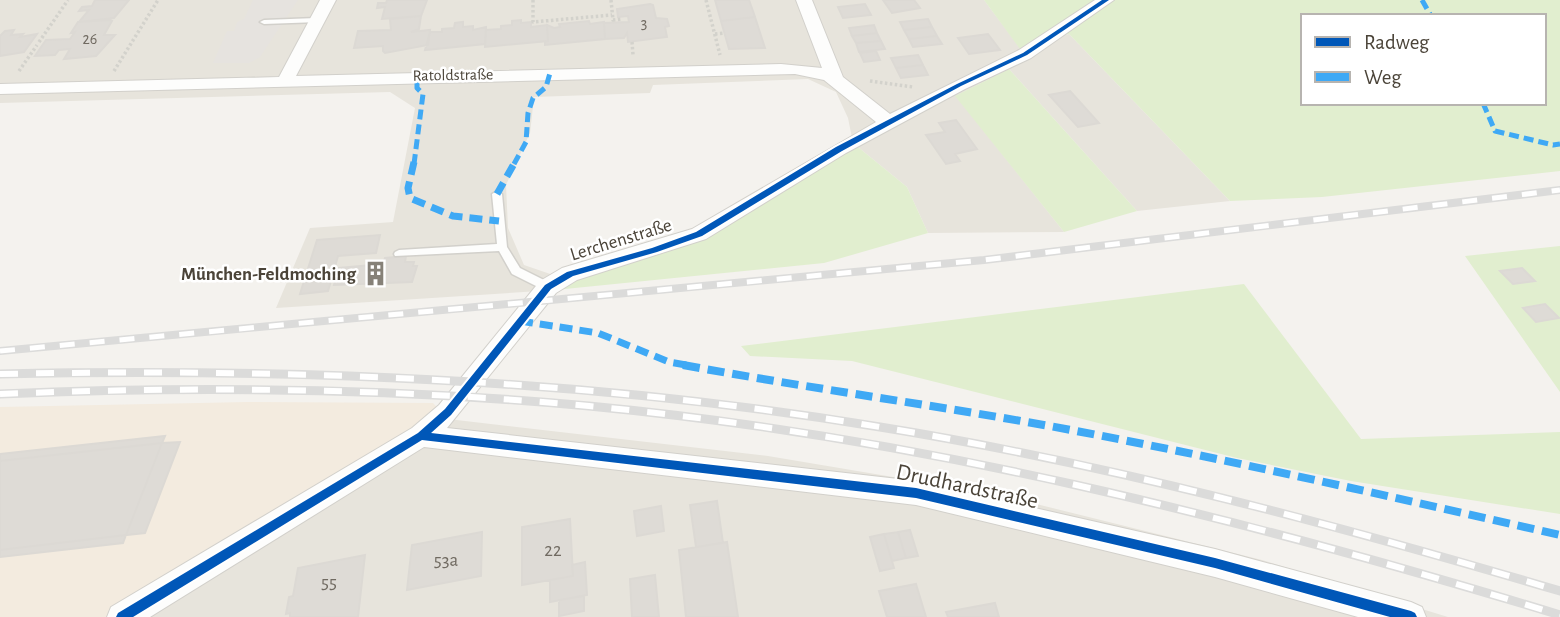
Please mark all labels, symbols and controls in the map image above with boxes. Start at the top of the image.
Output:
legend [1301,14,1546,105]
house number: 3 [641,15,647,31]
house number: 26 [83,31,97,47]
text: Radweg [1364,32,1430,53]
street label: Ratoldstraße [413,66,493,84]
text: Weg [1364,67,1402,88]
street label: Lerchenstraße [568,216,674,264]
building icon: München-Feldmoching [362,260,390,288]
place label: München-Feldmoching [181,265,356,284]
street label: Drudhardstraße [894,461,1040,513]
house number: 22 [544,541,562,560]
house number: 53a [434,551,458,570]
house number: 55 [321,573,337,592]

